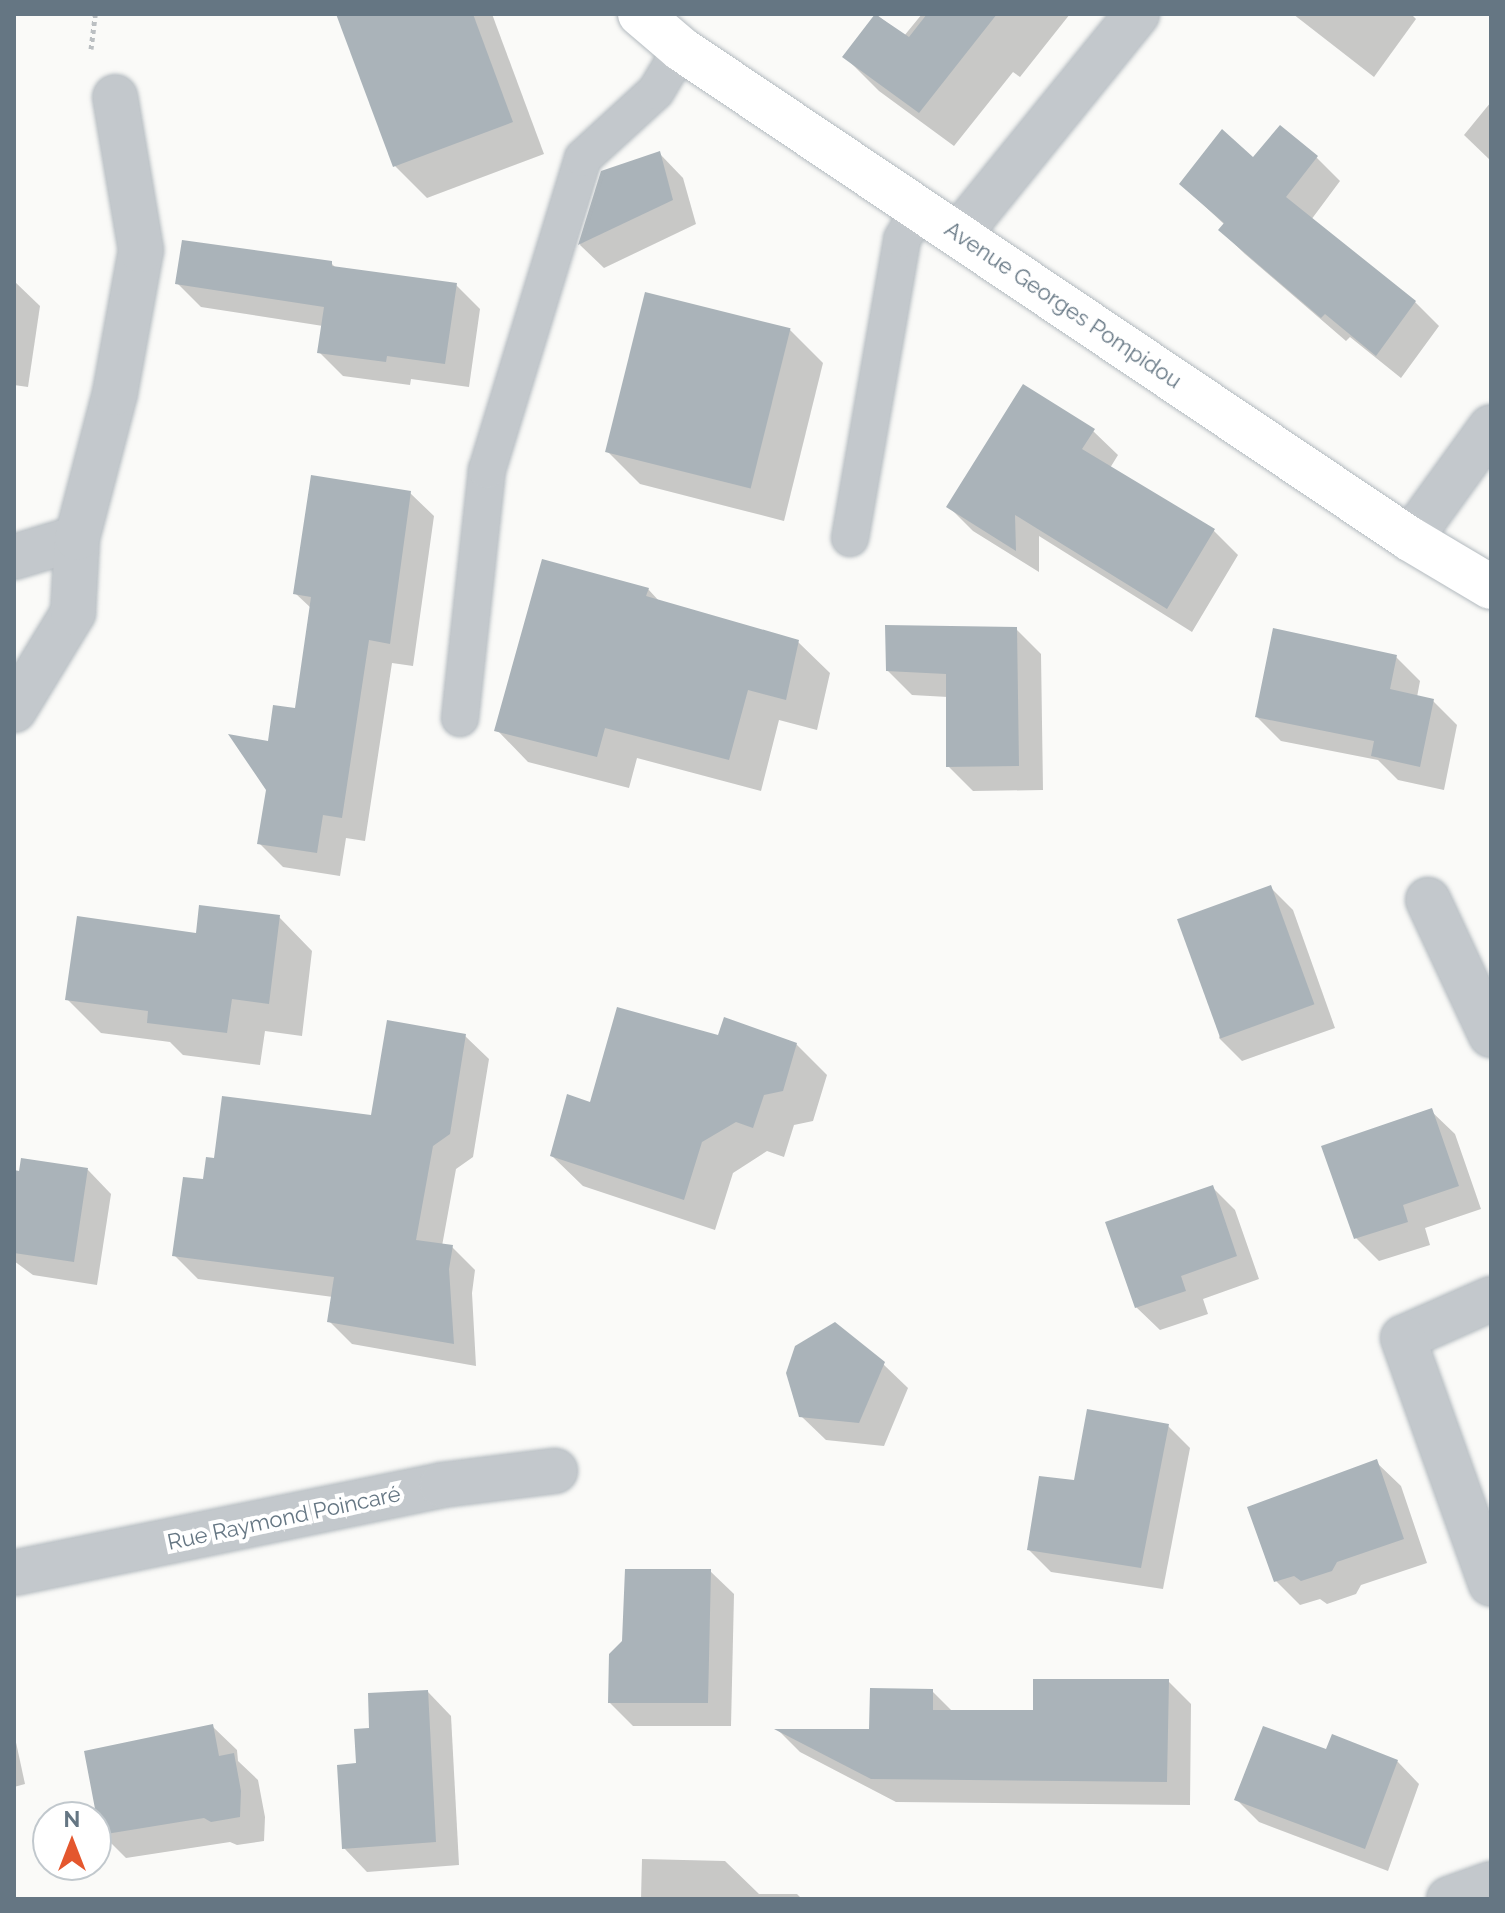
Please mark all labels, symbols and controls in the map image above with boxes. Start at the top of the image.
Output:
street label: Avenue Georges Pompidou [940,216,1186,394]
street label: Rue Raymond Poincaré [165,1480,403,1556]
north arrow [32,1801,112,1881]
text: N [64,1806,80,1832]

